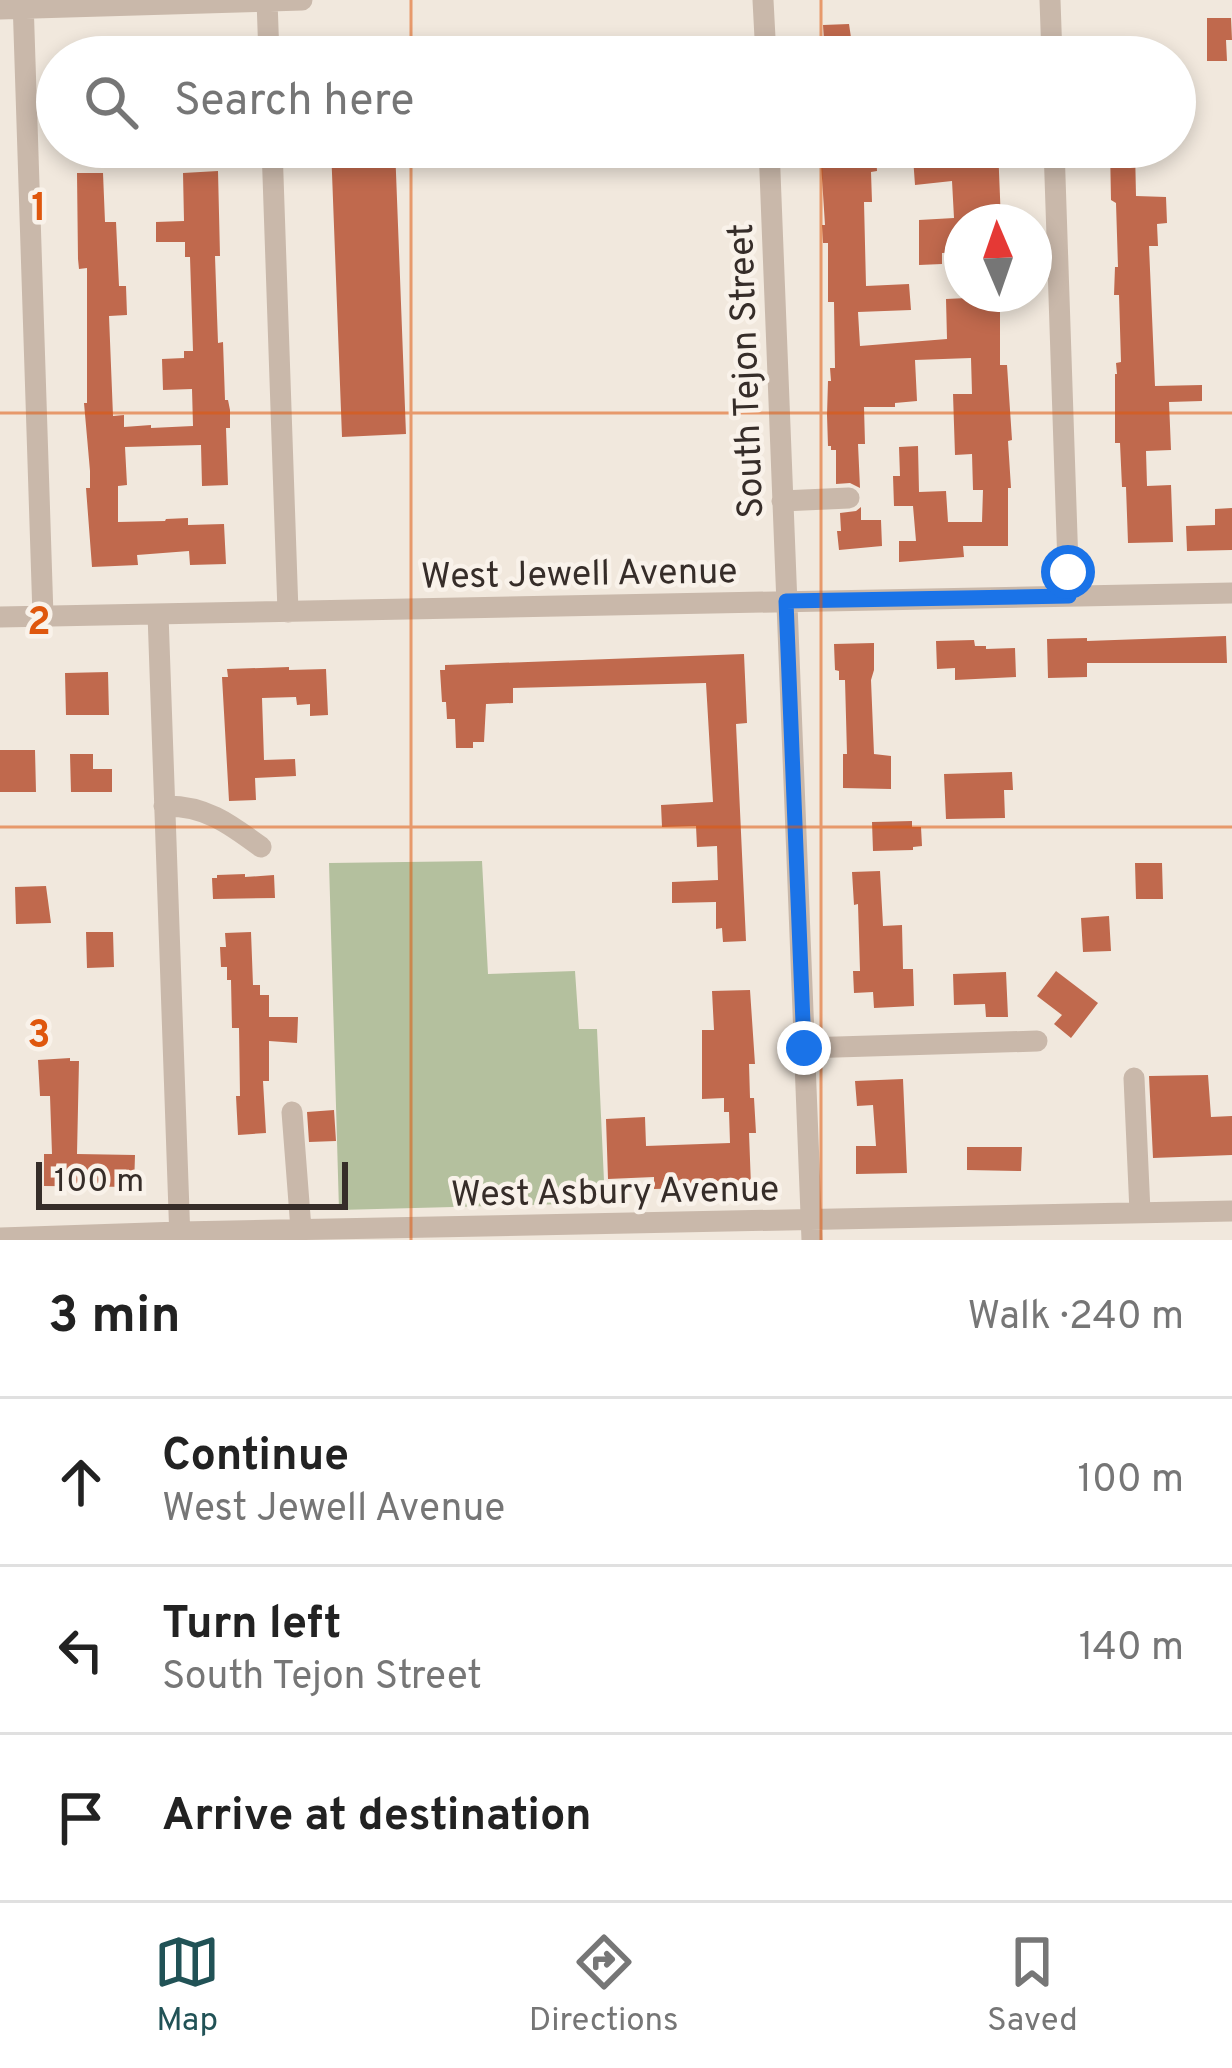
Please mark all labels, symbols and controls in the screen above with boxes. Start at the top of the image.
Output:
search box [36,36,1196,168]
icon: search [78,69,144,135]
text: Search here [174,74,414,131]
text: 1 [31,186,47,235]
north arrow [944,204,1052,312]
street label: South Tejon Street [720,222,776,519]
route start [1041,545,1095,599]
street label: West Jewell Avenue [420,550,738,602]
text: 2 [27,600,51,649]
text: 3 [27,1013,51,1062]
route end [777,1021,831,1075]
scale bar [36,1156,348,1209]
text: 100 m [54,1162,144,1204]
street label: West Asbury Avenue [451,1168,780,1220]
text: 3 min [48,1286,181,1351]
text: Walk · 240 m [968,1294,1184,1343]
text: Continue [162,1429,349,1486]
icon: ahead [48,1449,114,1515]
text: 100 m [1077,1457,1184,1506]
text: West Jewell Avenue [162,1486,505,1535]
text: Turn left [162,1597,341,1654]
icon: left [48,1617,114,1683]
text: 140 m [1079,1625,1184,1674]
text: South Tejon Street [162,1654,482,1703]
icon: arrive [48,1785,114,1851]
text: Arrive at destination [162,1789,592,1846]
tab: Map [154,1929,220,2043]
tab: Directions [529,1929,679,2043]
tab: Saved [987,1929,1078,2043]

